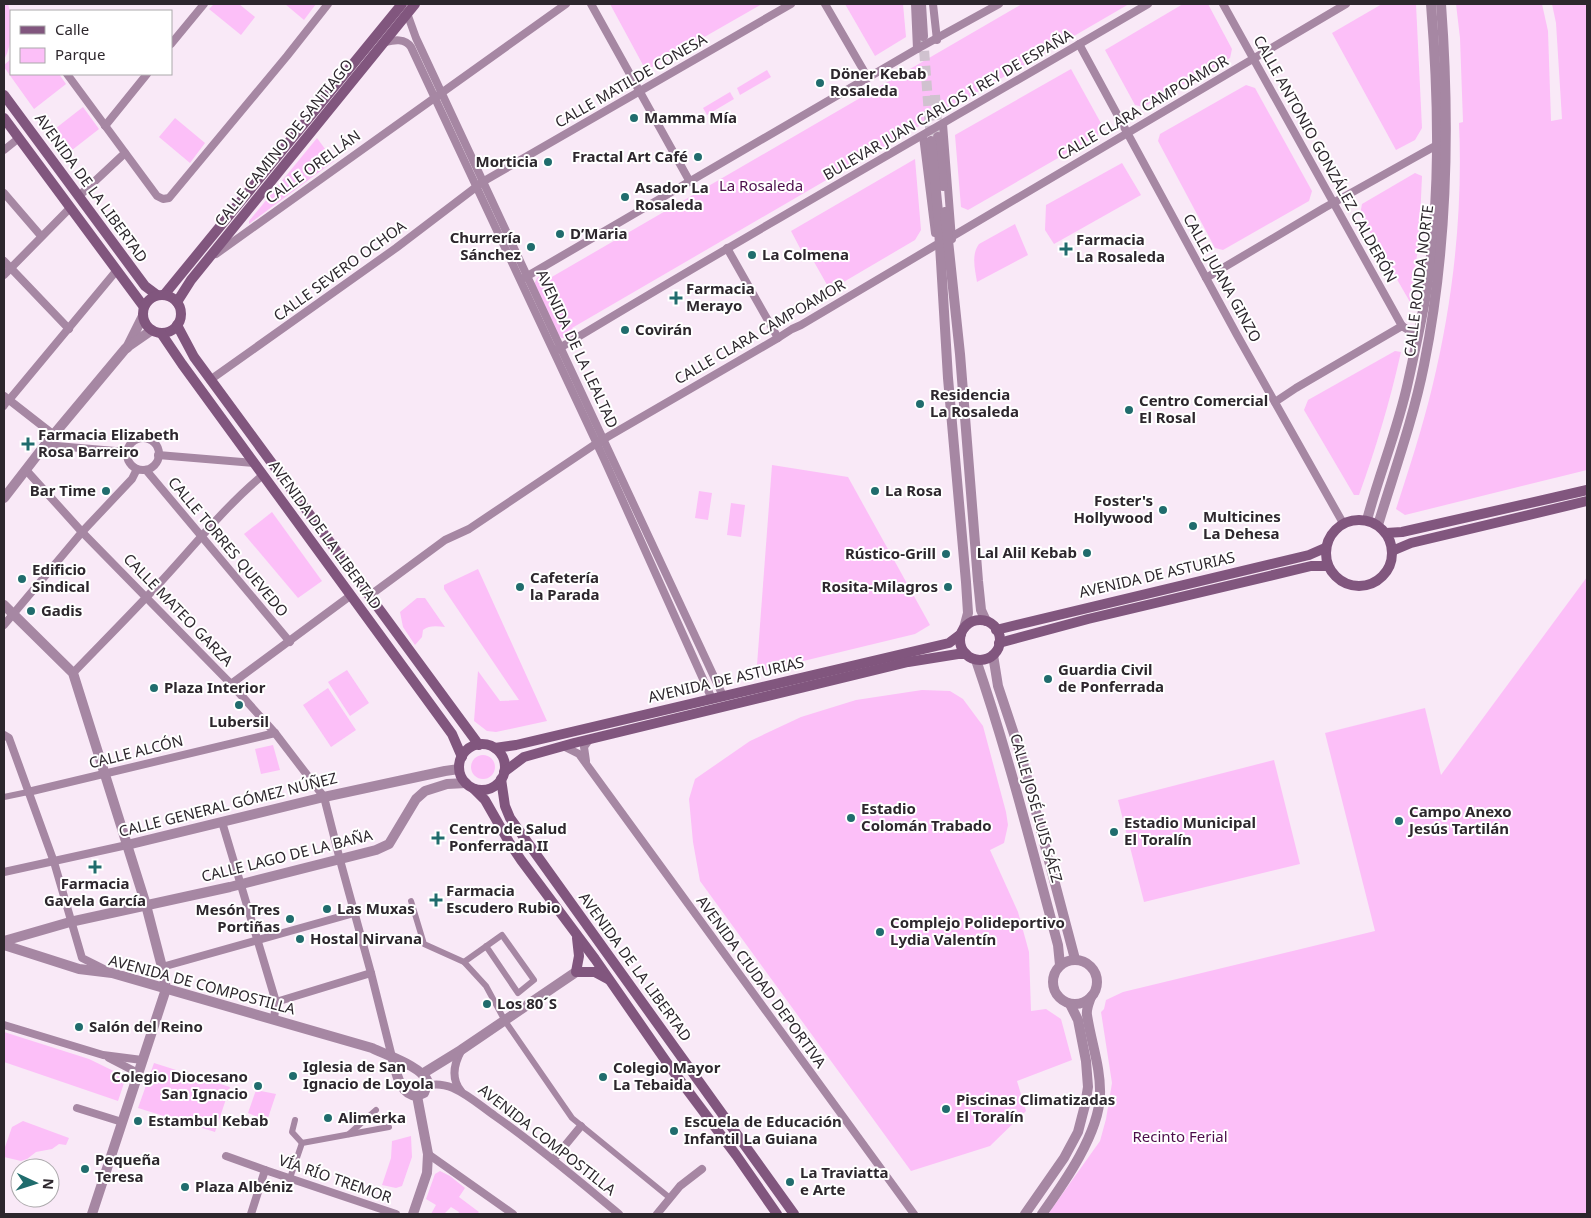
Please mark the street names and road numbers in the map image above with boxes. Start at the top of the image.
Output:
street label: BULEVAR JUAN CARLOS I REY DE ESPAÑA [819,24,1076,184]
street label: CALLE MATILDE CONESA [551,28,710,132]
street label: CALLE ANTONIO GONZÁLEZ CALDERÓN [1249,31,1402,286]
street label: CALLE CLARA CAMPOAMOR [1053,50,1232,164]
street label: CALLE CAMINO DE SANTIAGO [210,55,357,230]
street label: AVENIDA DE LA LIBERTAD [31,109,153,266]
street label: CALLE ORELLÁN [261,125,364,208]
street label: CALLE RONDA NORTE [1399,204,1437,358]
street label: CALLE JUANA GINZO [1179,210,1267,345]
street label: CALLE SEVERO OCHOA [269,215,410,325]
street label: AVENIDA DE LA LEALTAD [532,266,623,431]
street label: CALLE CLARA CAMPOAMOR [670,274,849,388]
street label: AVENIDA DE LA LIBERTAD [265,456,387,613]
street label: CALLE TORRES QUEVEDO [164,472,293,621]
street label: AVENIDA DE ASTURIAS [1077,546,1237,602]
street label: CALLE MATEO GARZA [120,549,238,670]
street label: AVENIDA DE ASTURIAS [646,651,806,707]
street label: CALLE ALCÓN [87,730,185,772]
street label: CALLE JOSÉ LUIS SÁEZ [1006,731,1068,884]
street label: CALLE GENERAL GÓMEZ NÚÑEZ [116,767,339,841]
street label: CALLE LAGO DE LA BAÑA [199,824,375,886]
street label: AVENIDA DE LA LIBERTAD [575,888,697,1045]
street label: AVENIDA CIUDAD DEPORTIVA [692,891,831,1072]
street label: AVENIDA DE COMPOSTILLA [107,949,298,1019]
street label: AVENIDA COMPOSTILLA [475,1079,621,1199]
street label: VÍA RÍO TREMOR [276,1149,395,1207]

